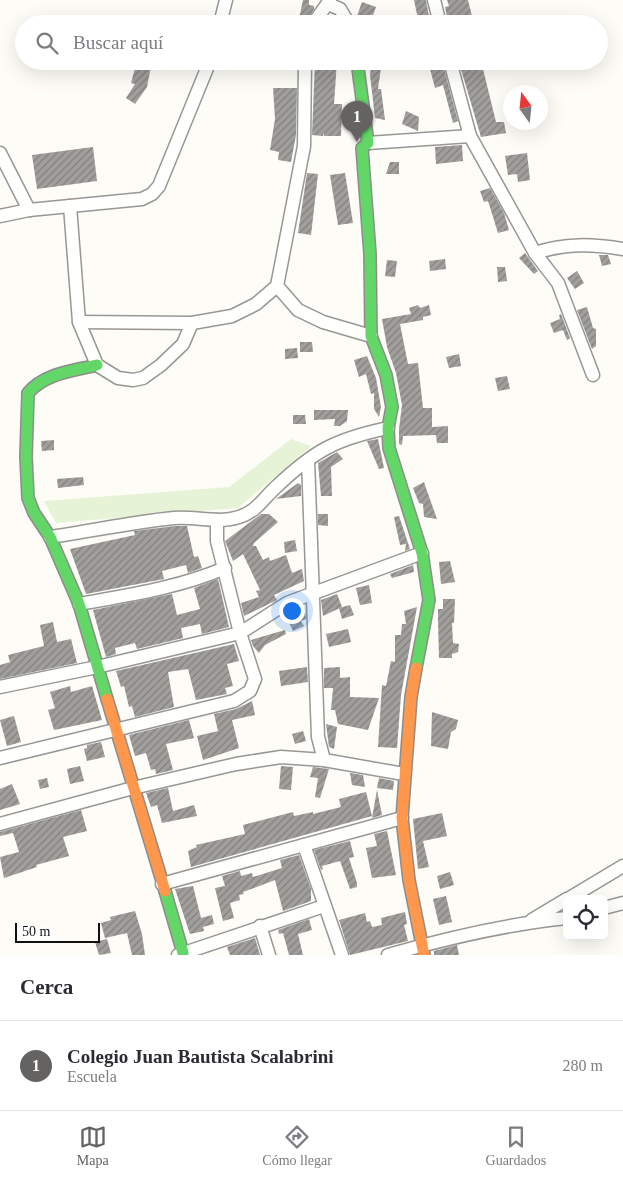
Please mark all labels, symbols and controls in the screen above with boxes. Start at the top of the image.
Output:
search box [15,15,608,70]
icon: search [33,29,61,57]
text: Buscar aquí [73,32,163,53]
north arrow [503,85,548,130]
pin: 1 [341,101,373,142]
your location [279,598,305,624]
map controls [563,895,608,940]
button: locate [563,895,608,940]
scale bar [15,920,100,943]
text: 50 m [22,924,50,939]
text: Cerca [20,975,73,999]
text: Colegio Juan Bautista Scalabrini [67,1046,334,1067]
text: 1 [32,1057,40,1074]
text: 280 m [563,1057,603,1074]
text: Escuela [67,1068,117,1085]
tab: Mapa [77,1123,109,1169]
tab: Cómo llegar [262,1123,332,1169]
tab: Guardados [486,1123,546,1169]

